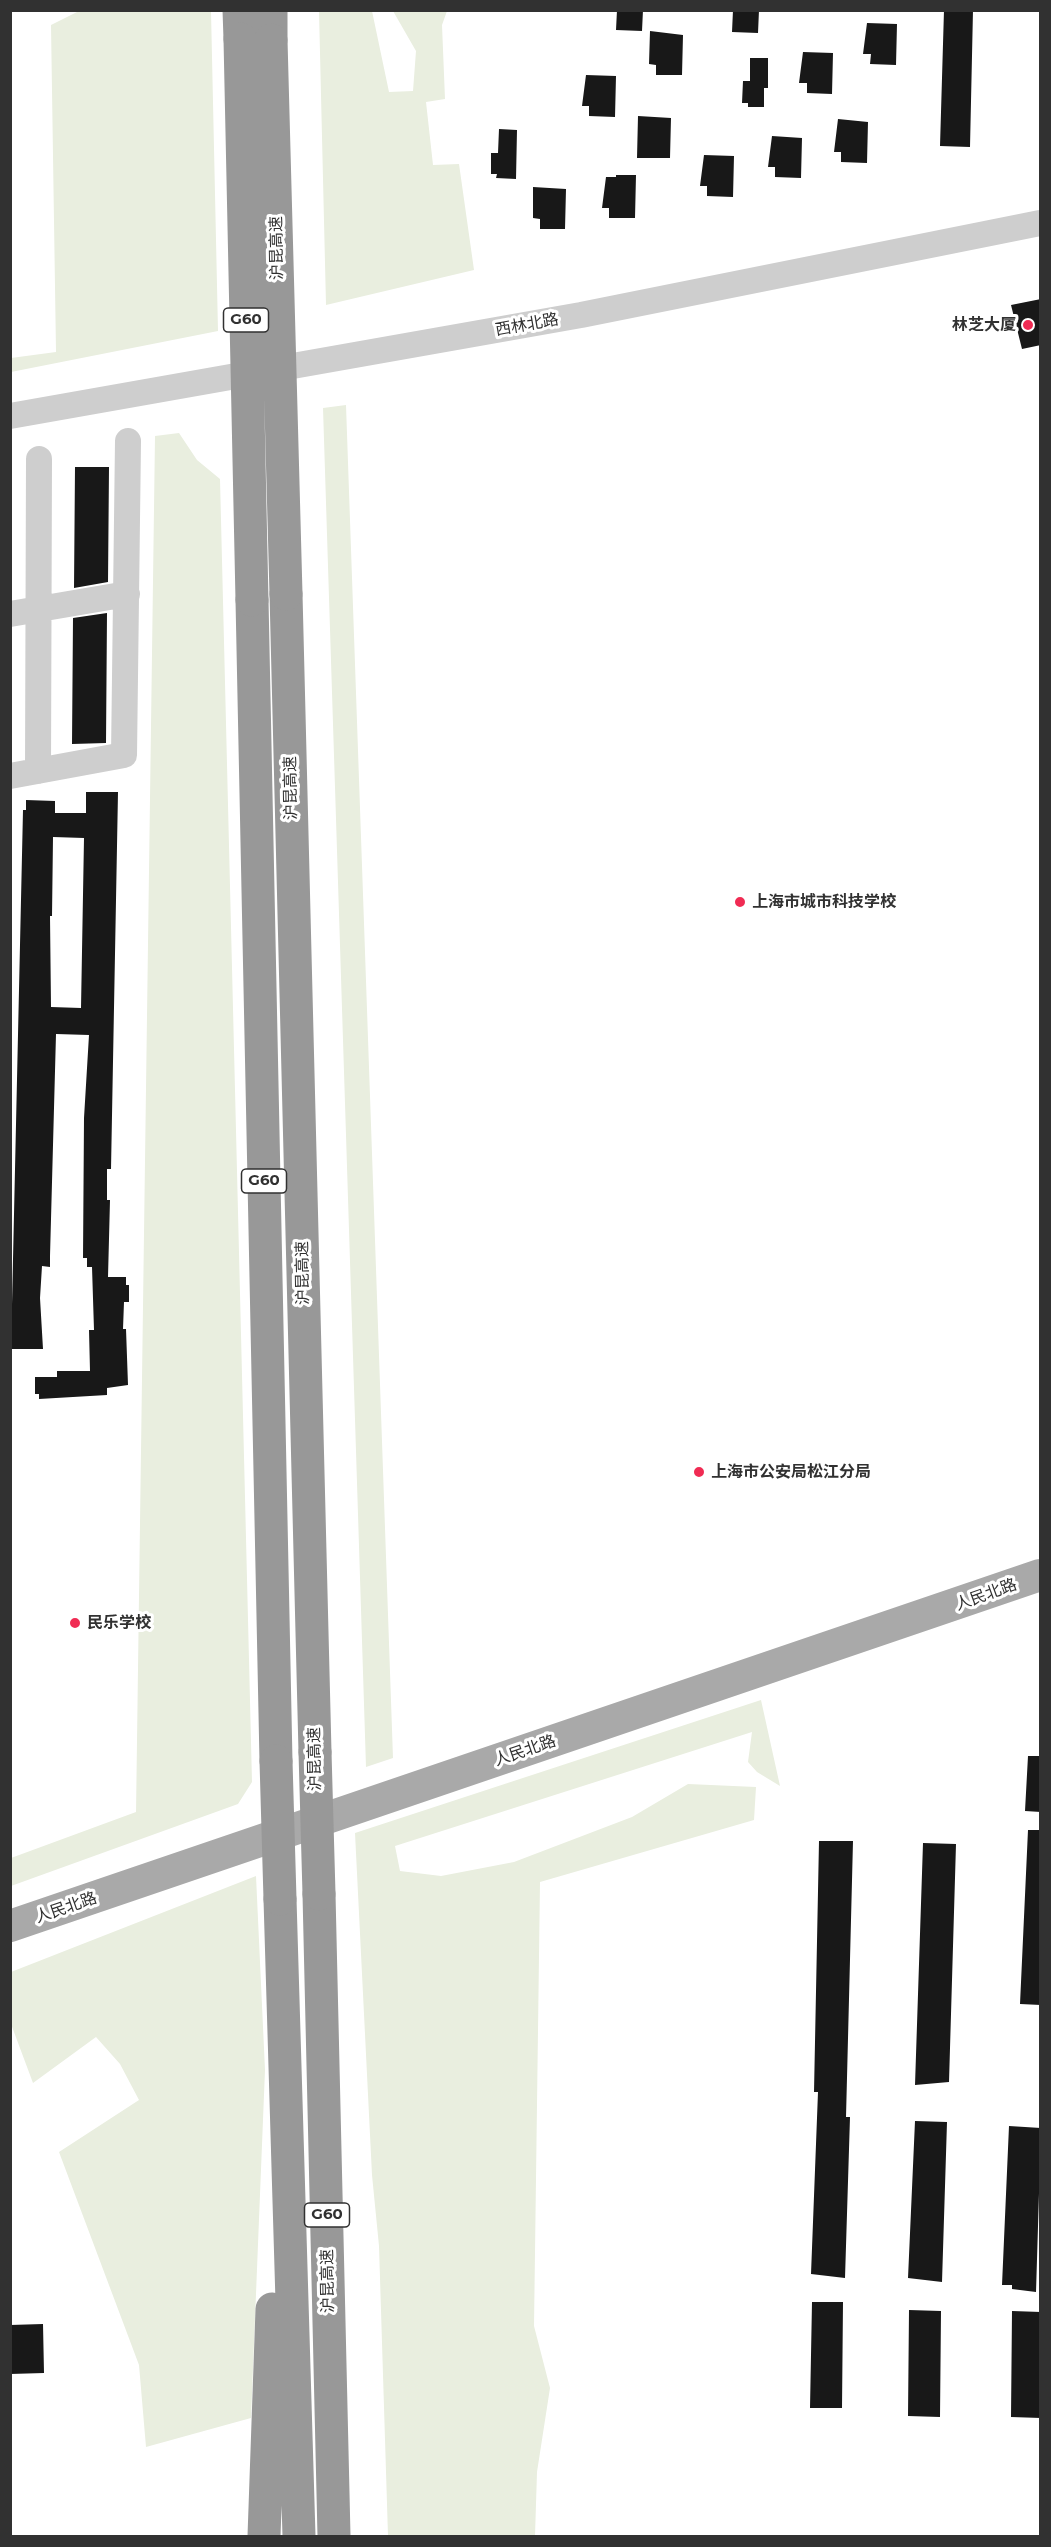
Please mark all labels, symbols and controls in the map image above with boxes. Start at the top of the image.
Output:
street label: 沪昆高速 [267,216,287,280]
road number: G60 [224,308,268,332]
street label: 西林北路 [494,310,560,340]
place label: 林芝大厦 [952,315,1016,335]
marker: 林芝大厦 [1021,318,1035,332]
street label: 沪昆高速 [281,756,301,820]
place label: 上海市城市科技学校 [752,892,896,912]
marker: 上海市城市科技学校 [733,895,747,909]
road number: G60 [242,1169,286,1193]
street label: 沪昆高速 [293,1241,313,1305]
place label: 上海市公安局松江分局 [711,1462,871,1482]
marker: 上海市公安局松江分局 [692,1465,706,1479]
street label: 人民北路 [953,1575,1019,1615]
place label: 民乐学校 [87,1613,151,1633]
marker: 民乐学校 [68,1616,82,1630]
street label: 沪昆高速 [305,1727,325,1791]
street label: 人民北路 [492,1732,558,1770]
street label: 人民北路 [33,1889,99,1927]
road number: G60 [304,2203,350,2227]
street label: 沪昆高速 [318,2249,338,2313]

